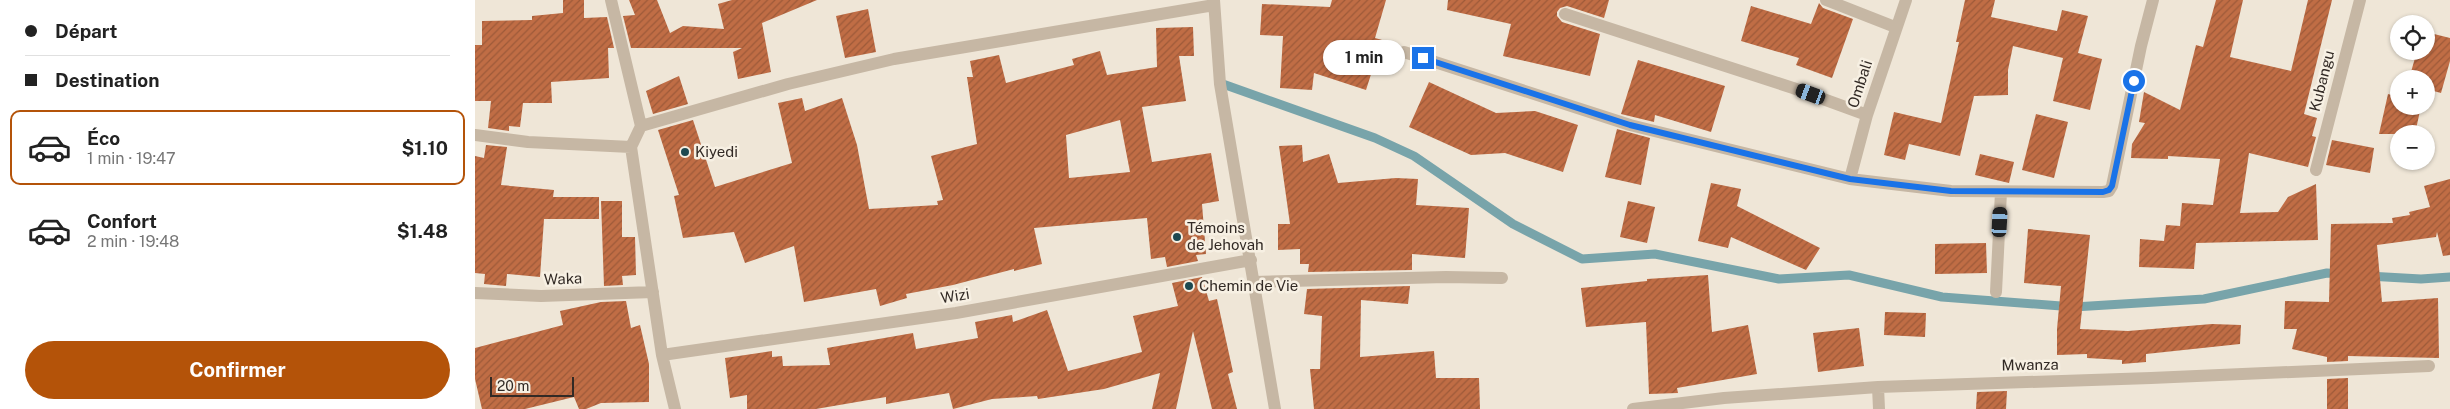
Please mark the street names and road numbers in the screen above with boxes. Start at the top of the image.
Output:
street label: Kubangu [2306,49,2337,113]
street label: Ombali [1844,58,1875,110]
street label: Waka [543,269,583,288]
street label: Wizi [939,285,971,306]
street label: Mwanza [2001,356,2059,373]

